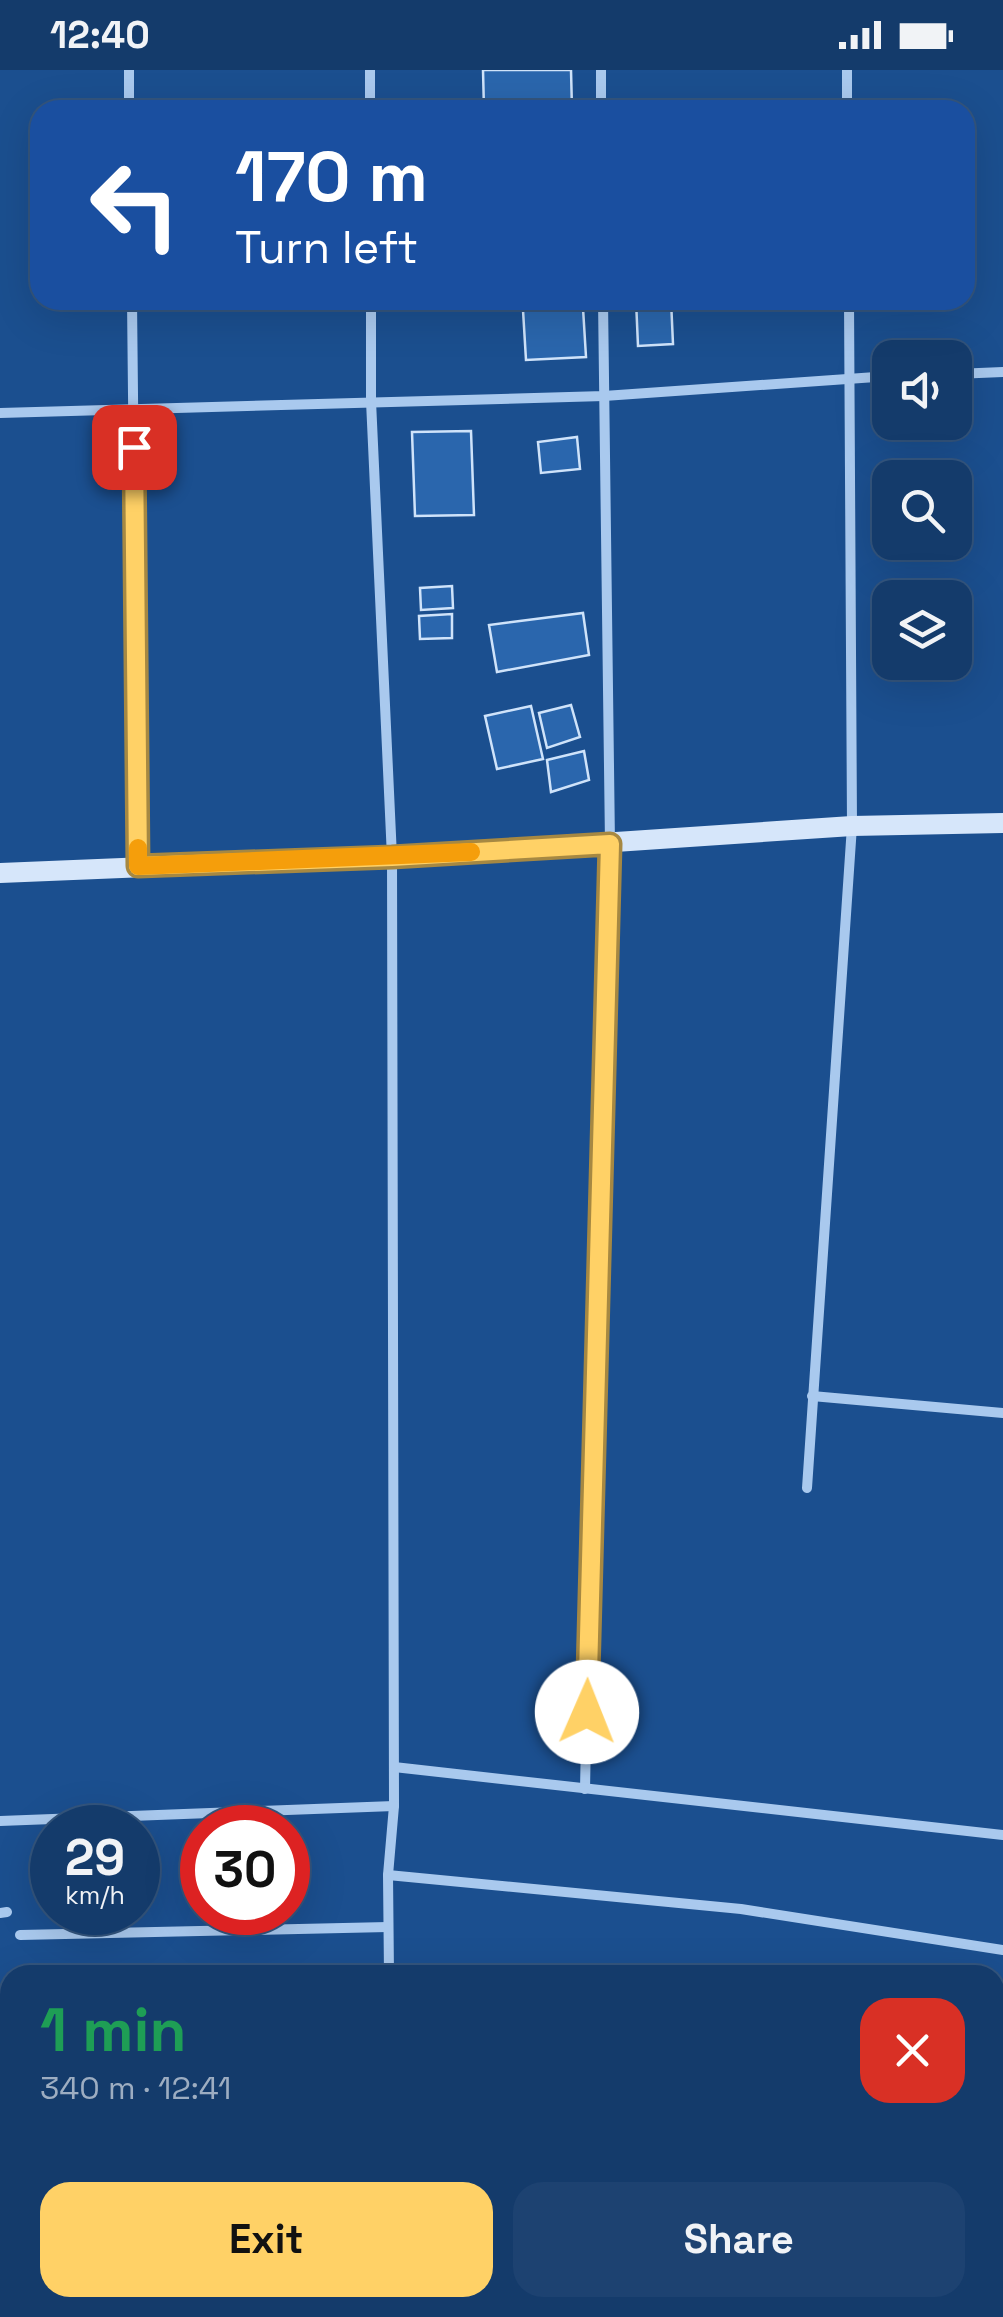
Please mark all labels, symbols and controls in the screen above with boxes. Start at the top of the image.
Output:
text: 12:40 [50,11,150,59]
text: 170 m [235,132,428,221]
icon: left [70,140,200,270]
text: Turn left [235,219,418,276]
map controls [872,340,972,680]
button: sound [872,340,972,440]
pin [92,405,177,490]
icon: arrive [107,420,162,475]
button: search [872,460,972,560]
button: layers [872,580,972,680]
position arrow [535,1660,639,1764]
speed limit sign: 30 [180,1805,310,1935]
text: 29 [65,1826,125,1890]
text: km/h [65,1879,125,1911]
text: 1 min [40,1992,187,2069]
button: close [860,1998,965,2103]
text: 340 m · 12:41 [40,2068,231,2108]
button: Exit [40,2182,493,2297]
button: Share [513,2182,965,2297]

